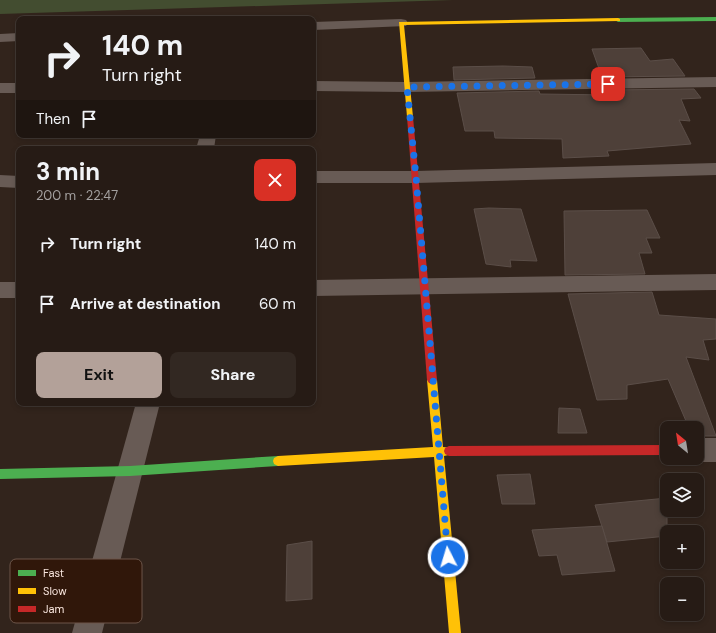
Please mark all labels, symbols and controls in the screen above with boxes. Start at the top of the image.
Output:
text: 140 m [102,27,183,64]
icon: right [36,32,88,84]
text: Turn right [102,63,182,87]
pin [591,67,625,101]
icon: arrive [597,73,619,95]
icon: arrive [78,108,100,130]
text: Then [36,109,70,129]
text: 3 min [36,156,100,187]
button: close [254,159,296,201]
text: 200 m · 22:47 [36,187,118,204]
icon: right [36,233,58,255]
text: Turn right [70,234,141,254]
text: 140 m [255,234,296,254]
icon: arrive [36,293,58,315]
text: Arrive at destination [70,294,221,314]
text: 60 m [259,294,296,314]
button: Exit [36,352,162,398]
button: Share [170,352,296,398]
north arrow [660,421,704,465]
map controls [660,421,704,621]
button: layers [660,473,704,517]
button: + [660,525,704,569]
position arrow [427,536,469,578]
legend [10,559,142,623]
text: Fast [43,566,64,580]
button: − [660,577,704,621]
text: Slow [43,584,67,598]
text: Jam [43,602,64,616]

